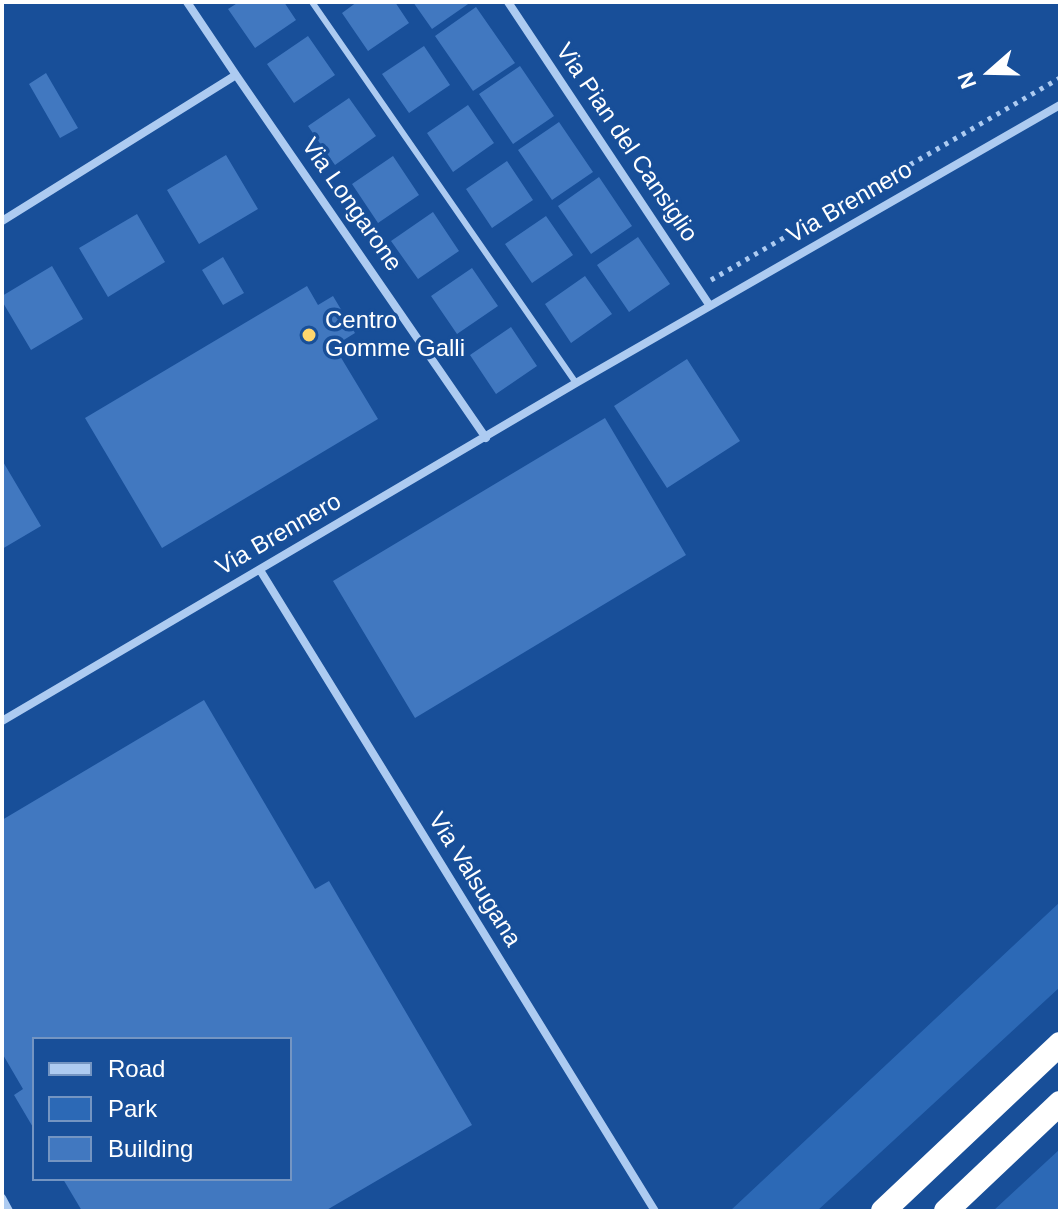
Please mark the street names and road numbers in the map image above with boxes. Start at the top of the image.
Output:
street label: Via Pian del Cansiglio [549,38,703,248]
street label: Via Longarone [295,133,407,277]
street label: Via Brennero [782,156,918,250]
street label: Via Brennero [211,488,347,582]
street label: Via Valsugana [421,808,527,952]

